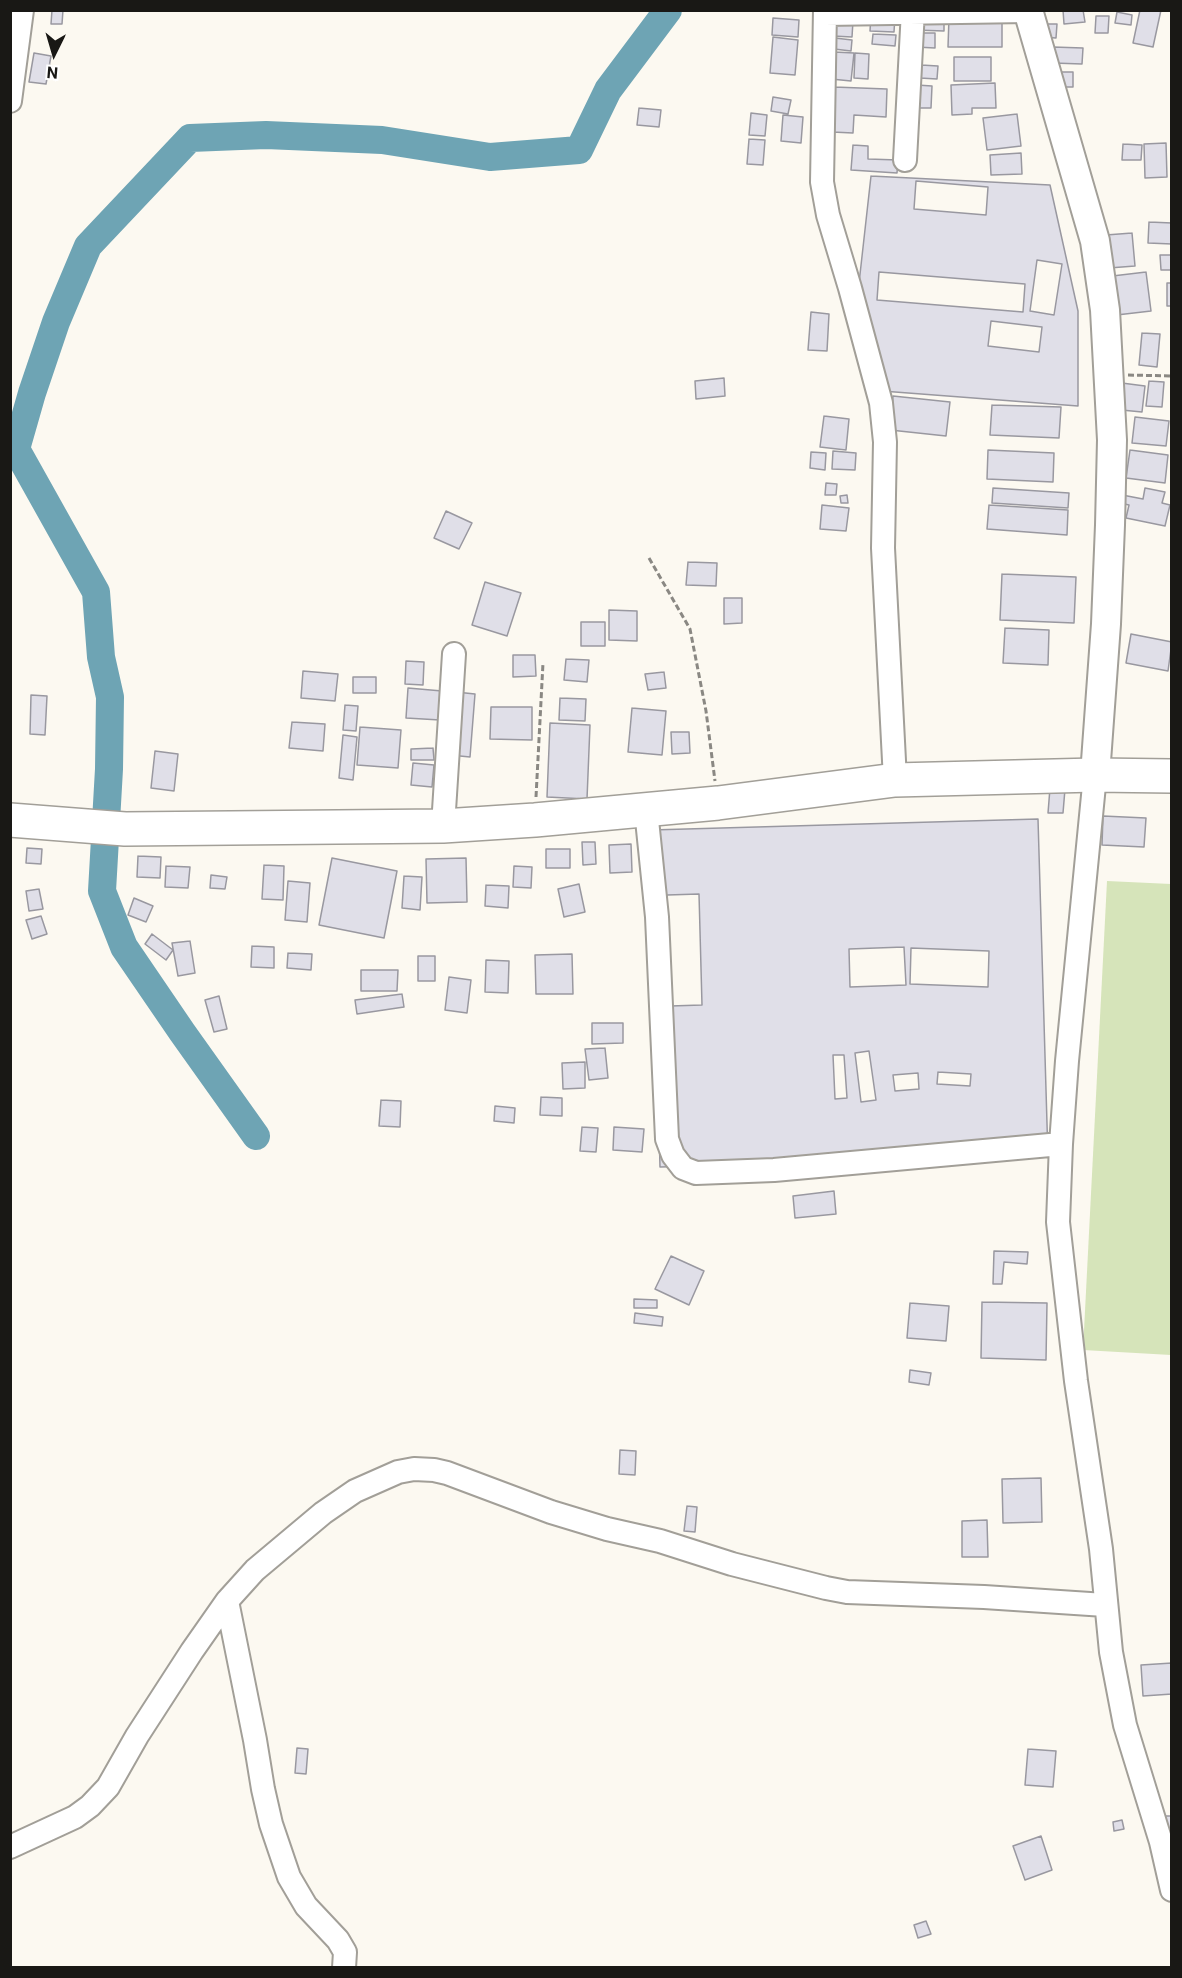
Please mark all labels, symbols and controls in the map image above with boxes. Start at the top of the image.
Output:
north arrow [24,24,84,84]
text: N [46,62,59,82]

